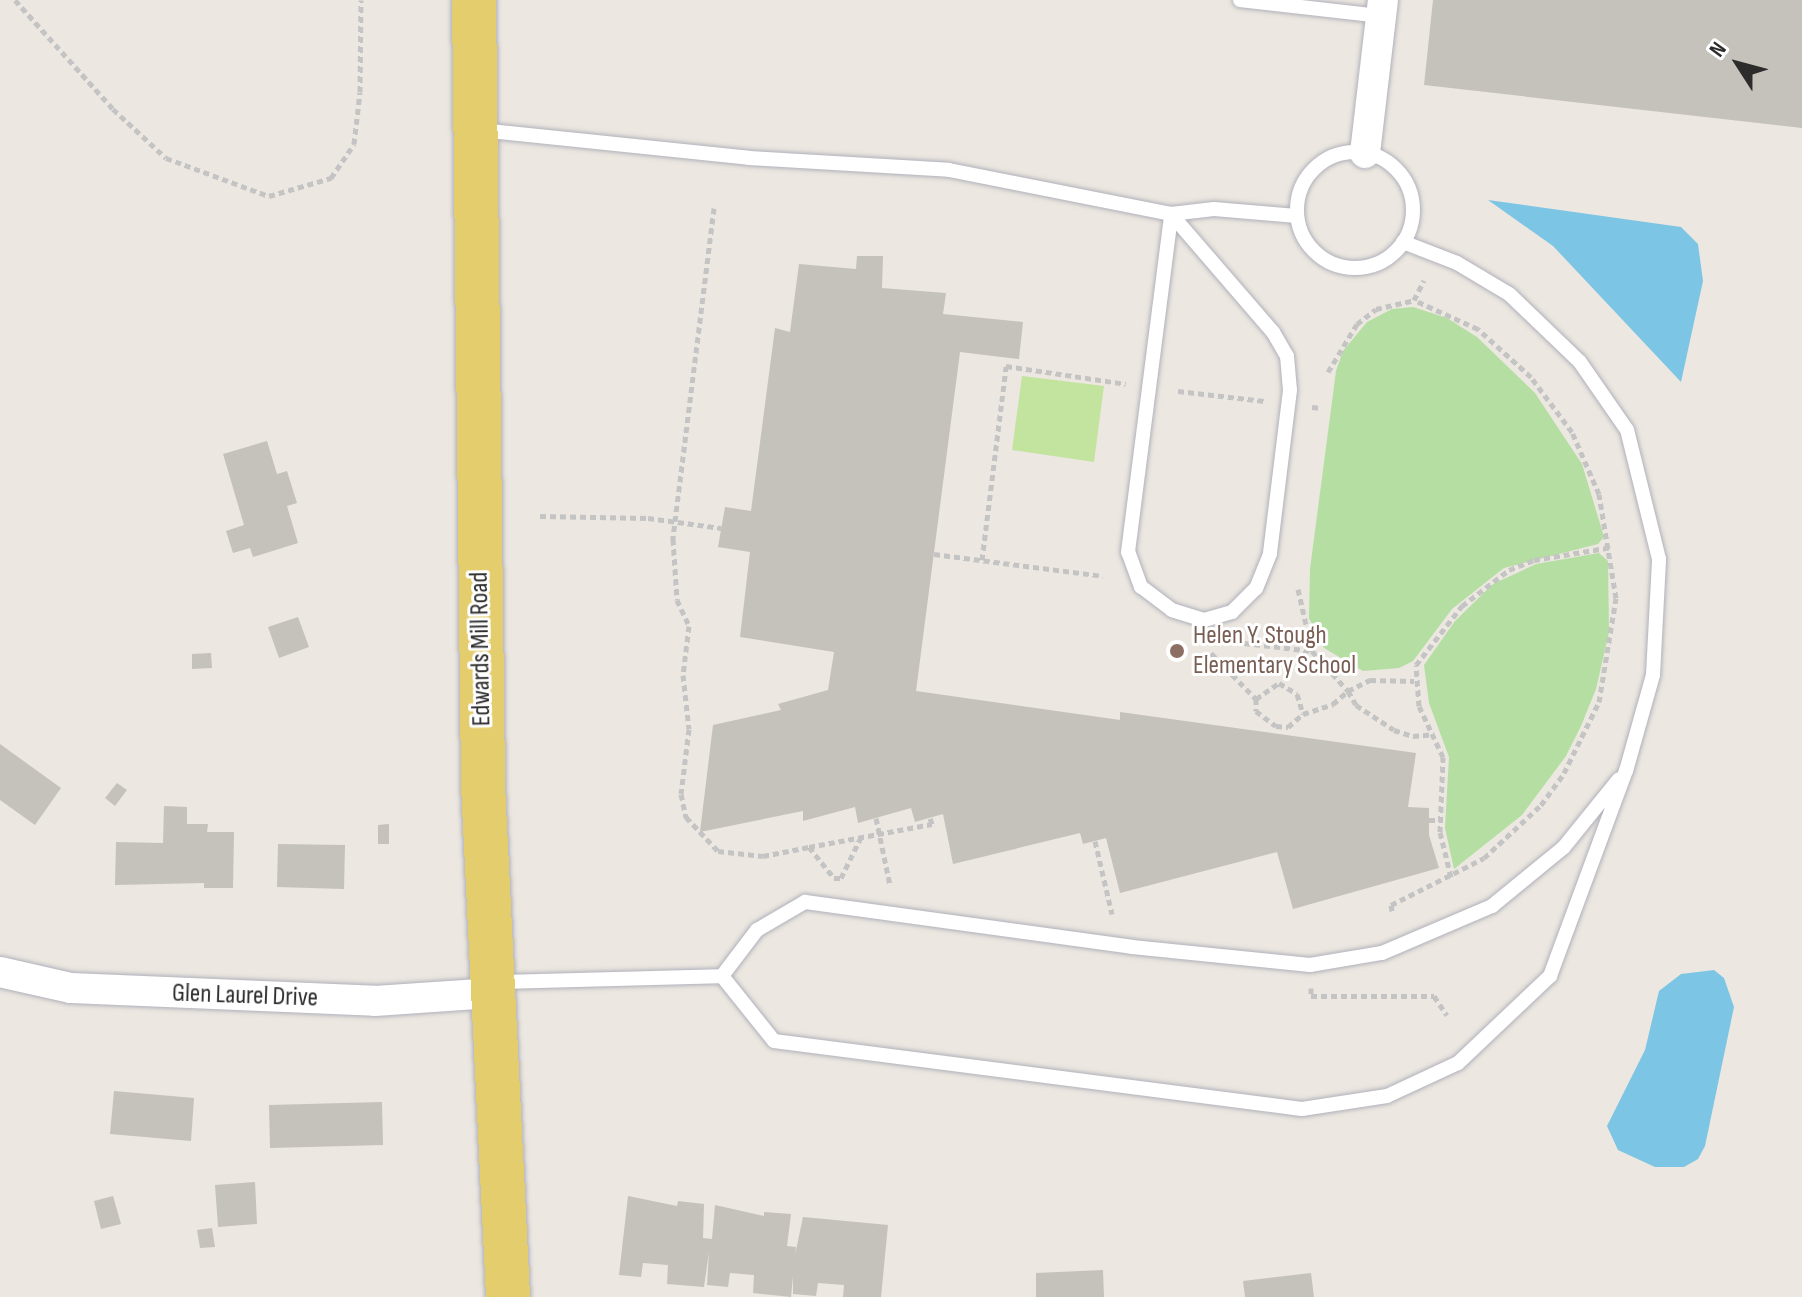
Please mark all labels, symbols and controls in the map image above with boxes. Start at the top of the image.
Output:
north arrow [1698,24,1778,104]
text: N [1704,37,1733,62]
street label: Edwards Mill Road [464,572,498,726]
place label: Helen Y. Stough Elementary School [1193,620,1356,682]
marker: Helen Y. Stough Elementary School [1168,642,1186,660]
street label: Glen Laurel Drive [172,978,318,1014]

